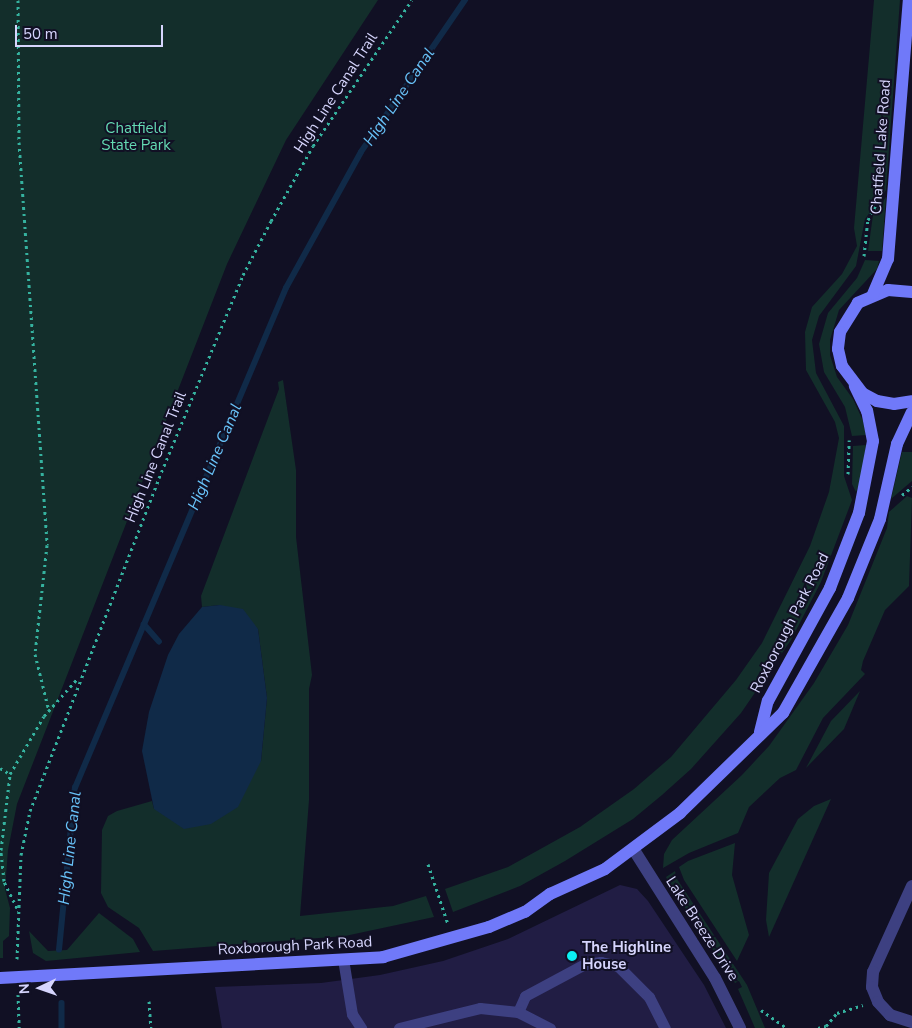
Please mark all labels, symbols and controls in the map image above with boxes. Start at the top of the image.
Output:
scale bar [18,15,165,47]
text: 50 m [23,24,58,44]
street label: High Line Canal Trail [290,30,382,156]
water label: High Line Canal [359,44,439,150]
street label: Chatfield Lake Road [867,79,895,215]
park label: Chatfield State Park [101,119,171,154]
street label: High Line Canal Trail [121,389,191,525]
water label: High Line Canal [184,401,246,513]
street label: Roxborough Park Road [747,550,833,696]
water label: High Line Canal [55,790,85,906]
street label: Lake Breeze Drive [662,873,742,985]
street label: Roxborough Park Road [217,933,373,959]
place label: The Highline House [582,938,671,973]
marker: The Highline House [566,950,578,962]
north arrow [15,963,65,1013]
text: N [15,983,34,995]

